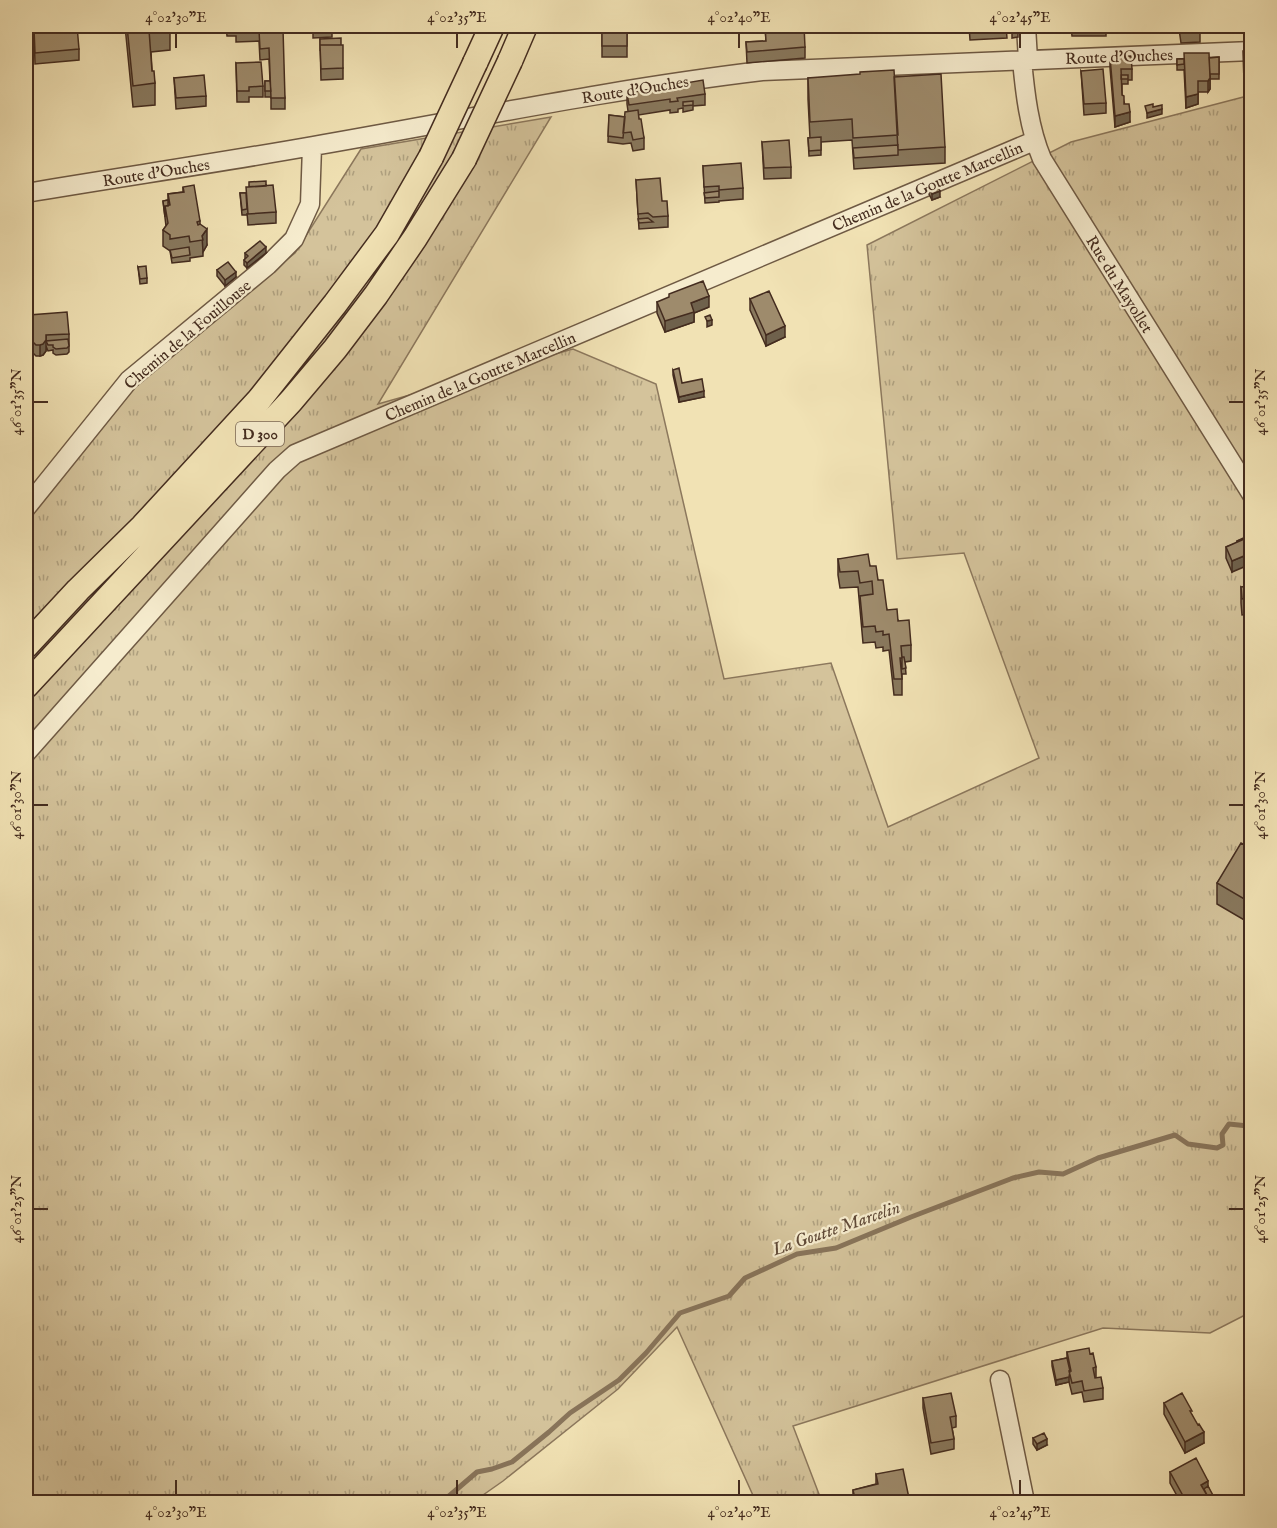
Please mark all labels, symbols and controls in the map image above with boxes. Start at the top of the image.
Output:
text: 4°02'30"E [145,8,207,27]
text: 4°02'35"E [427,8,487,27]
text: 4°02'40"E [707,8,771,27]
text: 4°02'45"E [989,8,1051,27]
street label: Route d'Ouches [1065,46,1174,70]
street label: Route d'Ouches [580,73,691,109]
street label: Chemin de la Goutte Marcellin [829,138,1027,237]
street label: Route d'Ouches [101,156,212,192]
street label: Rue du Mayollet [1080,233,1156,338]
street label: Chemin de la Fouillouse [121,277,256,395]
street label: Chemin de la Goutte Marcellin [382,328,580,427]
text: 46°01'35"N [7,369,26,435]
text: 46°01'35"N [1251,369,1270,435]
road number: D 300 [236,422,284,446]
text: 46°01'30"N [7,771,26,839]
text: 46°01'30"N [1251,771,1270,839]
text: 46°01'25"N [7,1175,26,1243]
text: 46°01'25"N [1251,1175,1270,1243]
water label: La Goutte Marcelin [769,1197,903,1262]
text: 4°02'30"E [145,1503,207,1522]
text: 4°02'35"E [427,1503,487,1522]
text: 4°02'40"E [707,1503,771,1522]
text: 4°02'45"E [989,1503,1051,1522]

